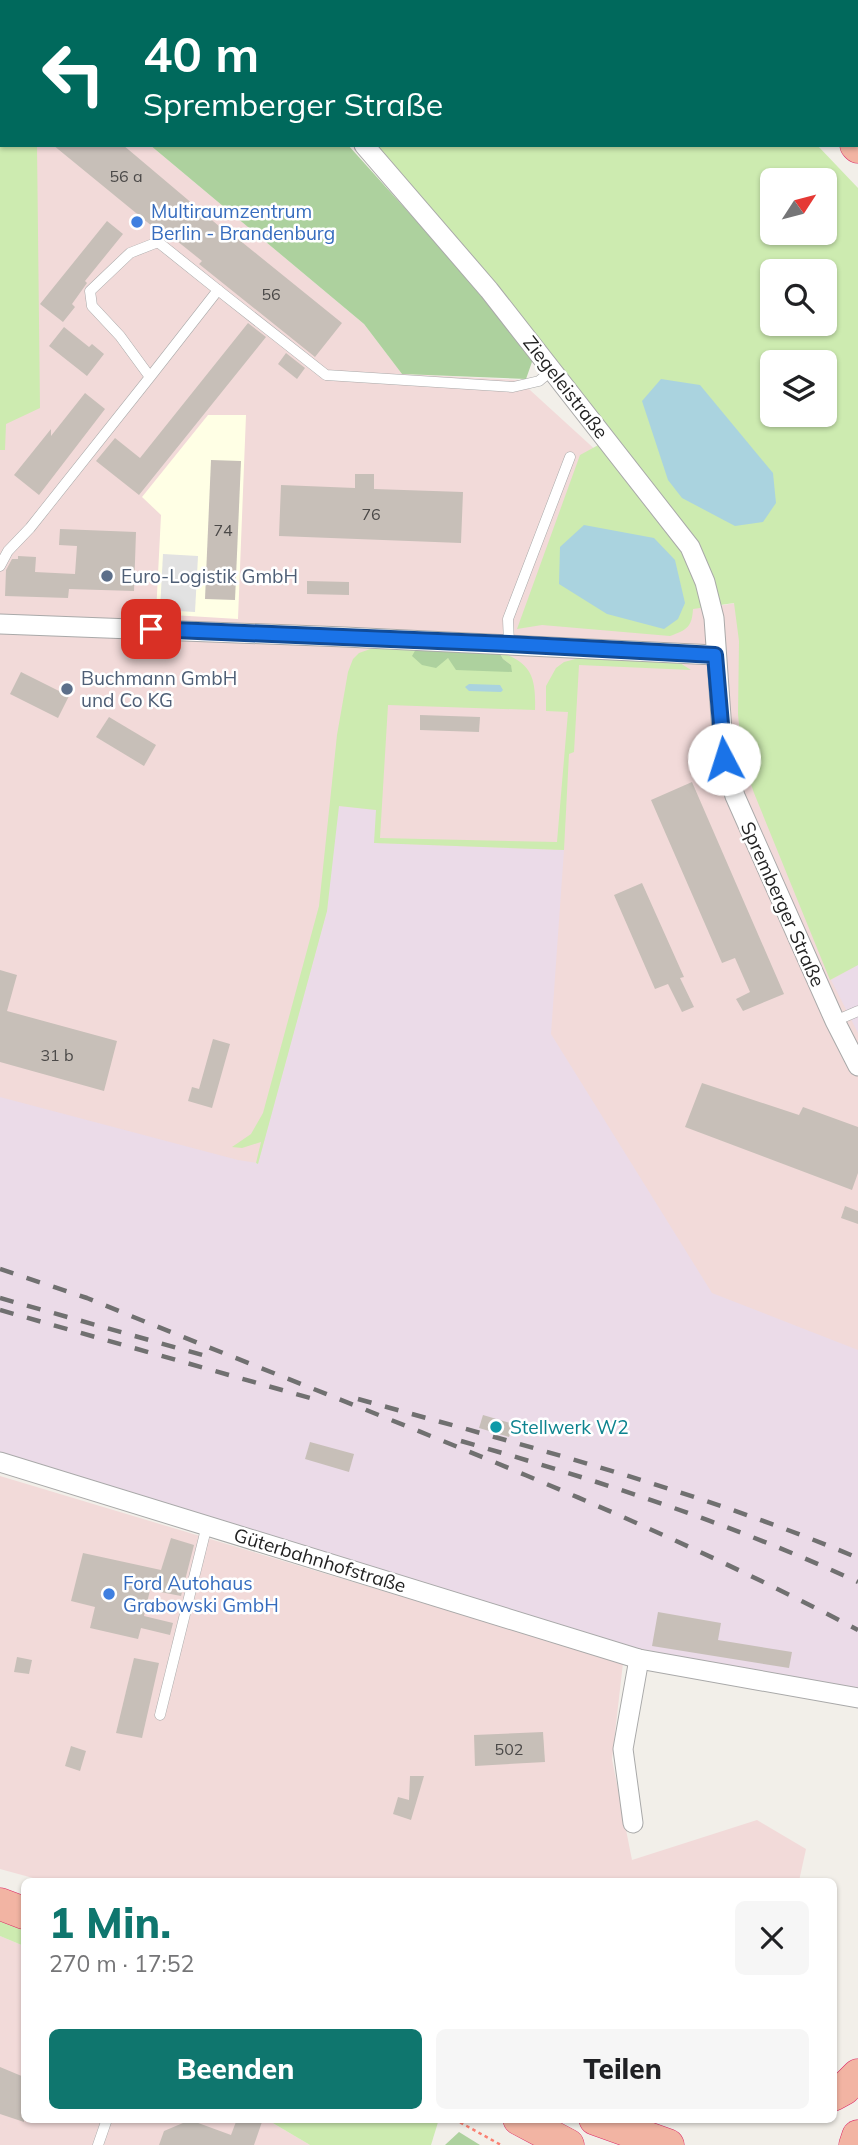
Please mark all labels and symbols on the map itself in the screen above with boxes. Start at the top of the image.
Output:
house number: 56 a [110,166,142,186]
north arrow [760,168,836,245]
place label: Multiraumzentrum Berlin - Brandenburg [151,199,335,245]
marker: Multiraumzentrum Berlin - Brandenburg [129,214,145,230]
house number: 56 [261,284,281,304]
street label: Ziegeleistraße [518,331,614,443]
house number: 76 [361,504,381,524]
house number: 74 [213,520,233,540]
place label: Euro-Logistik GmbH [121,564,298,588]
marker: Euro-Logistik GmbH [99,568,115,584]
pin [121,599,181,659]
place label: Buchmann GmbH und Co KG [81,666,237,712]
marker: Buchmann GmbH und Co KG [59,681,75,697]
position arrow [687,722,761,796]
street label: Spremberger Straße [736,818,830,990]
house number: 31 b [41,1045,73,1065]
place label: Stellwerk W2 [510,1415,629,1439]
marker: Stellwerk W2 [488,1419,504,1435]
street label: Güterbahnhofstraße [231,1522,409,1598]
place label: Ford Autohaus Grabowski GmbH [123,1571,279,1617]
marker: Ford Autohaus Grabowski GmbH [101,1586,117,1602]
house number: 502 [495,1739,523,1759]

